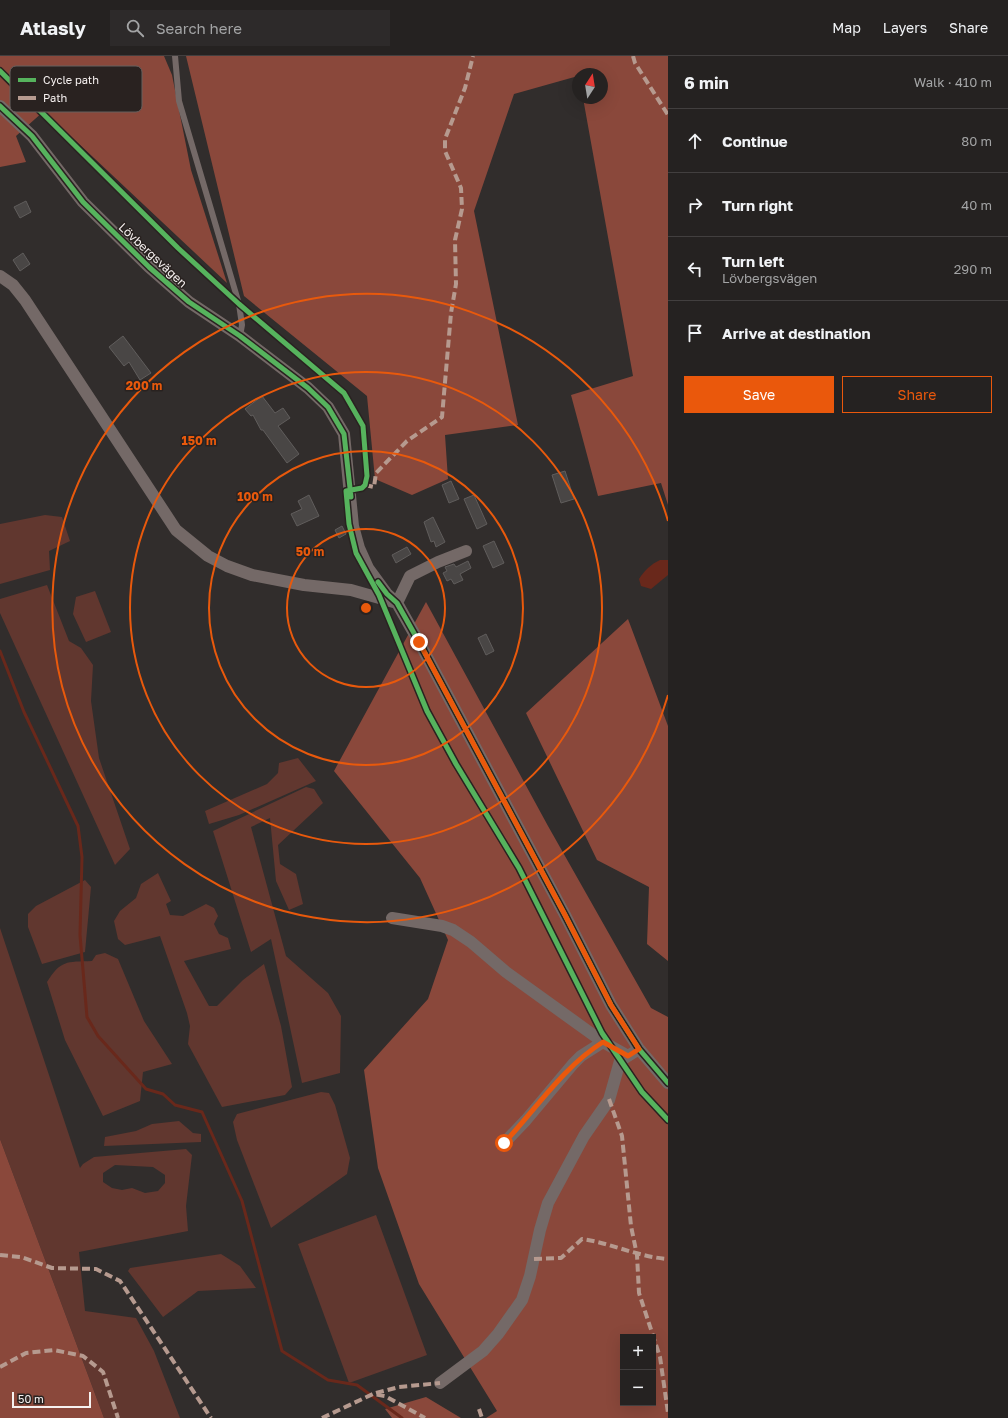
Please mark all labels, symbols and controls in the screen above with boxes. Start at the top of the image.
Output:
search box [110,10,390,46]
text: Atlasly [20,16,86,39]
icon: search [124,17,146,39]
text: Search here [156,19,242,37]
text: Map [832,19,861,36]
text: Layers [883,19,927,36]
text: Share [949,19,988,36]
legend [10,66,142,112]
north arrow [572,68,608,104]
text: 6 min [684,72,729,93]
text: Cycle path [43,73,99,86]
text: Walk · 410 m [914,74,992,90]
text: Path [43,91,67,104]
icon: ahead [684,130,706,152]
text: Continue [722,132,788,150]
text: 80 m [961,133,992,149]
icon: right [684,194,706,216]
text: Turn right [722,196,793,214]
text: 40 m [961,197,992,213]
street label: Lövbergsvägen [116,219,190,291]
text: Turn left [722,252,784,270]
icon: left [684,258,706,280]
text: 290 m [954,261,992,277]
text: Lövbergsvägen [722,270,817,286]
icon: arrive [684,322,706,344]
text: Arrive at destination [722,324,871,342]
button: Save [684,376,834,413]
button: Share [842,376,992,413]
text: 200 m [126,378,162,393]
text: 150 m [182,433,216,448]
text: 100 m [237,489,273,504]
text: 50 m [296,544,324,559]
centre of rings [359,601,373,615]
route end [410,633,428,651]
route start [495,1134,513,1152]
map controls [620,1334,656,1406]
button: + [620,1334,656,1370]
button: − [620,1370,656,1406]
scale bar [12,1390,91,1409]
text: 50 m [18,1392,44,1405]

